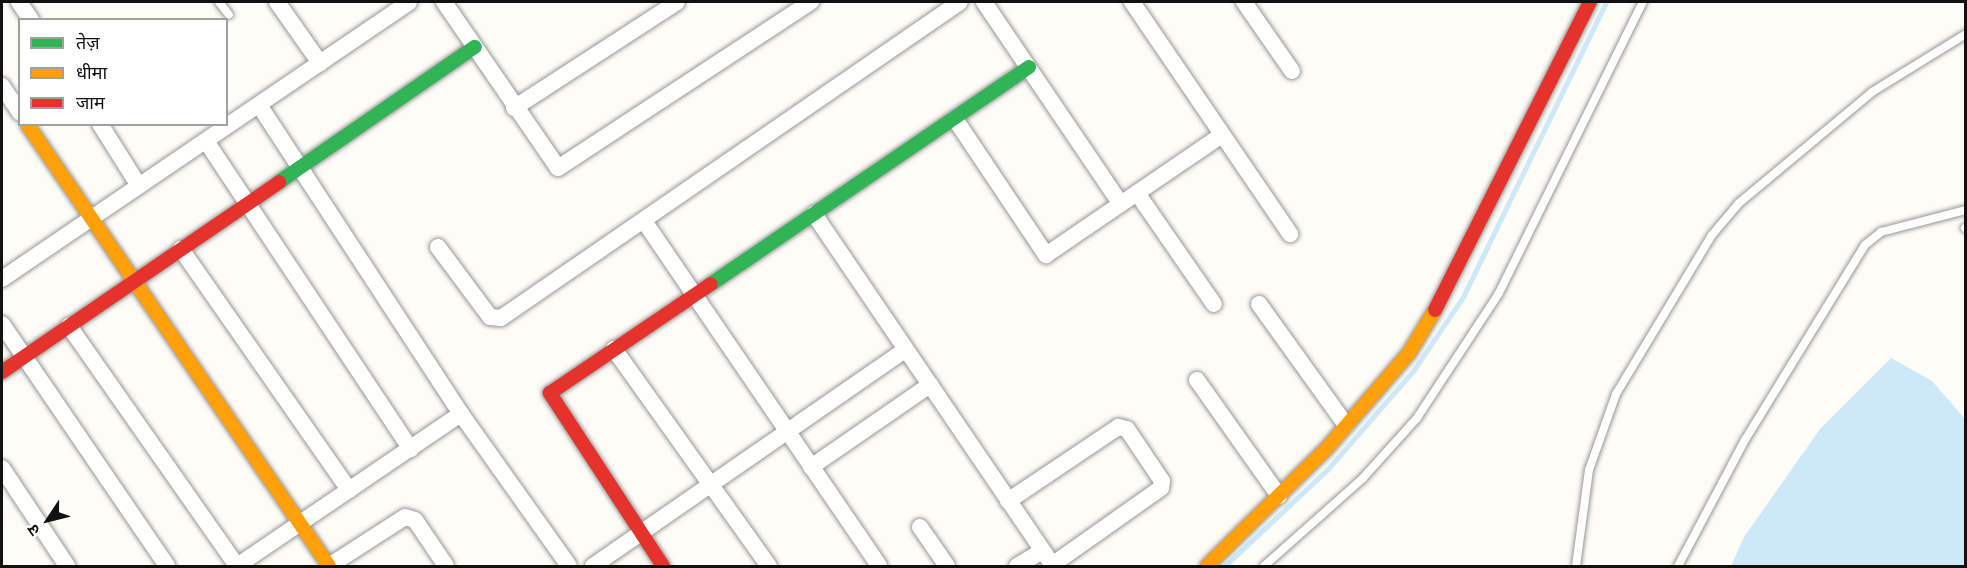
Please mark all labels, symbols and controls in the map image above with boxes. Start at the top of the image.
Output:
legend [18,18,228,126]
text: तेज़ [76,31,100,54]
text: धीमा [76,61,107,84]
text: जाम [76,91,105,114]
north arrow [18,490,78,550]
text: उ [22,521,44,540]

